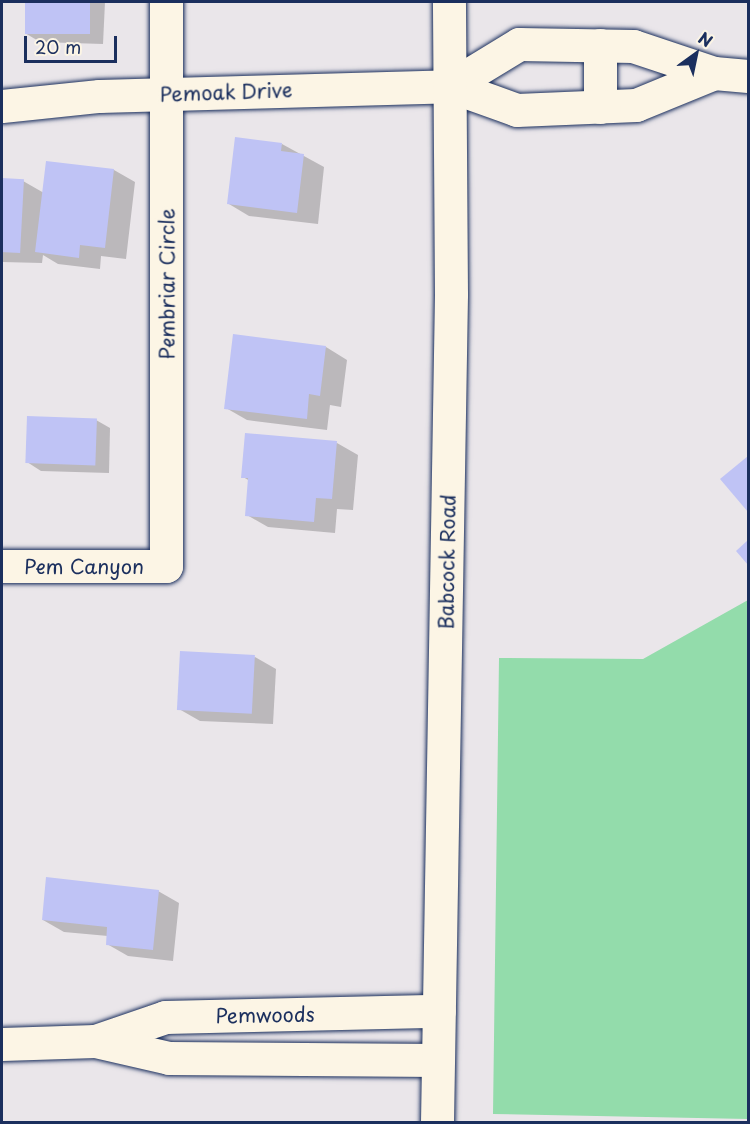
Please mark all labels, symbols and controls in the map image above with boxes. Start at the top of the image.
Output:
scale bar [27,24,120,62]
north arrow [666,24,726,84]
text: N [694,25,718,52]
text: 20 m [35,33,81,60]
street label: Pemoak Drive [158,78,294,106]
street label: Pembriar Circle [155,208,179,360]
street label: Babcock Road [434,494,460,630]
street label: Pem Canyon [24,554,144,578]
street label: Pemwoods [215,1002,315,1028]

